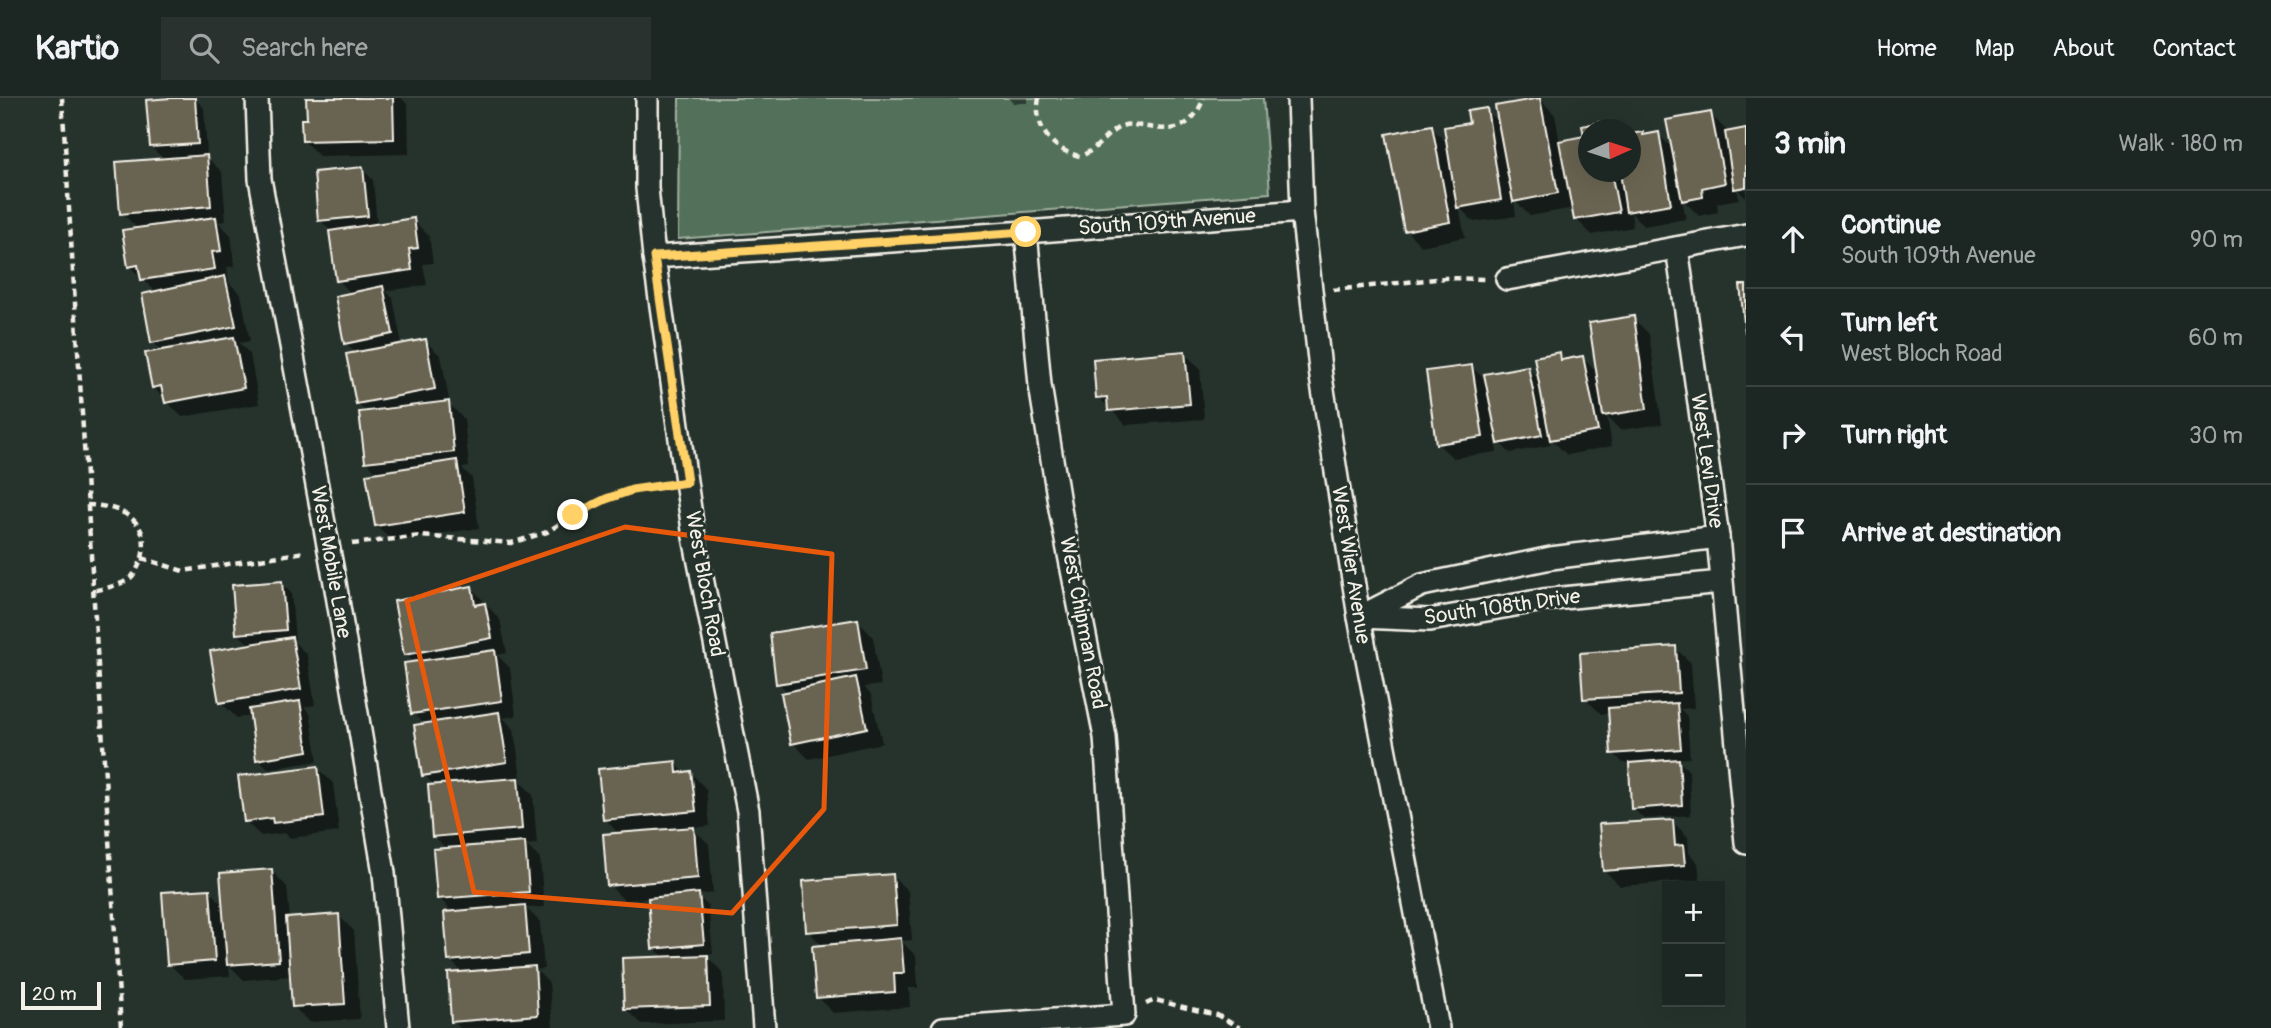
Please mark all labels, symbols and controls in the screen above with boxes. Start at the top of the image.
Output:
search box [161,17,651,80]
text: Kartio [35,28,119,69]
icon: search [185,29,223,67]
text: Search here [241,32,368,64]
text: Home [1876,34,1937,63]
text: Map [1975,34,2015,63]
text: About [2053,34,2115,63]
text: Contact [2153,34,2236,63]
north arrow [1578,119,1641,182]
text: 3 min [1774,125,1846,162]
text: Walk · 180 m [2118,129,2243,158]
street label: South 109th Avenue [1077,202,1257,242]
text: Continue [1841,209,1941,241]
route start [1010,216,1041,247]
icon: ahead [1774,220,1812,258]
text: 90 m [2190,225,2243,254]
text: South 109th Avenue [1841,241,2036,270]
text: Turn left [1841,307,1937,339]
icon: left [1774,318,1812,356]
text: 60 m [2188,323,2243,352]
text: West Bloch Road [1841,339,2002,368]
street label: West Levi Drive [1684,392,1730,531]
icon: right [1774,416,1812,454]
text: Turn right [1841,419,1947,451]
text: 30 m [2189,421,2243,450]
street label: West Mobile Lane [304,484,358,641]
street label: West Wier Avenue [1325,484,1377,646]
route end [557,499,588,530]
street label: West Bloch Road [679,509,731,659]
icon: arrive [1774,514,1812,552]
text: Arrive at destination [1841,517,2061,549]
street label: West Chipman Road [1053,534,1113,712]
street label: South 108th Drive [1422,583,1583,631]
map controls [1662,881,1725,1007]
button: + [1662,881,1725,944]
button: − [1662,944,1725,1007]
scale bar [21,979,102,1011]
text: 20 m [32,982,77,1006]

